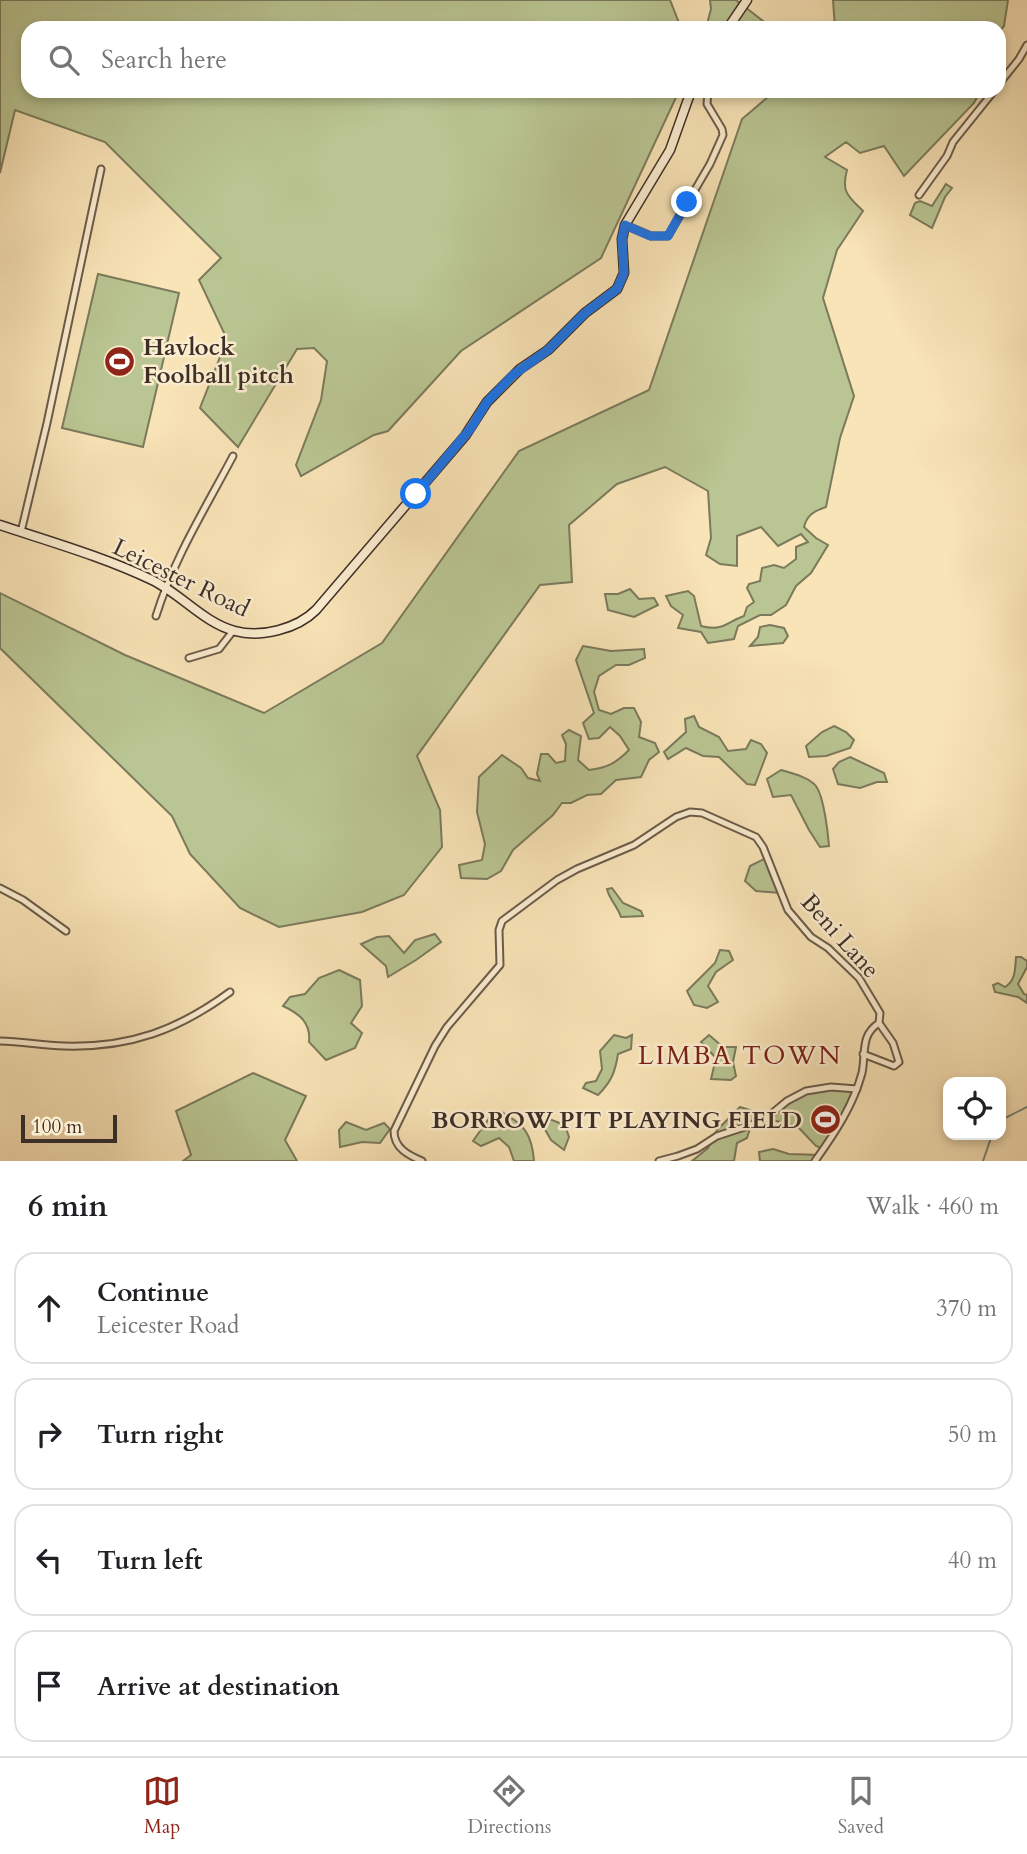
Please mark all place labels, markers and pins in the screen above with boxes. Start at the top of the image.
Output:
place label: Havlock Foolball pitch [143,331,294,392]
sports icon: Havlock Foolball pitch [103,344,137,378]
sports icon: BORROW PIT PLAYING FIELD [808,1103,842,1137]
place label: BORROW PIT PLAYING FIELD [431,1104,802,1137]

